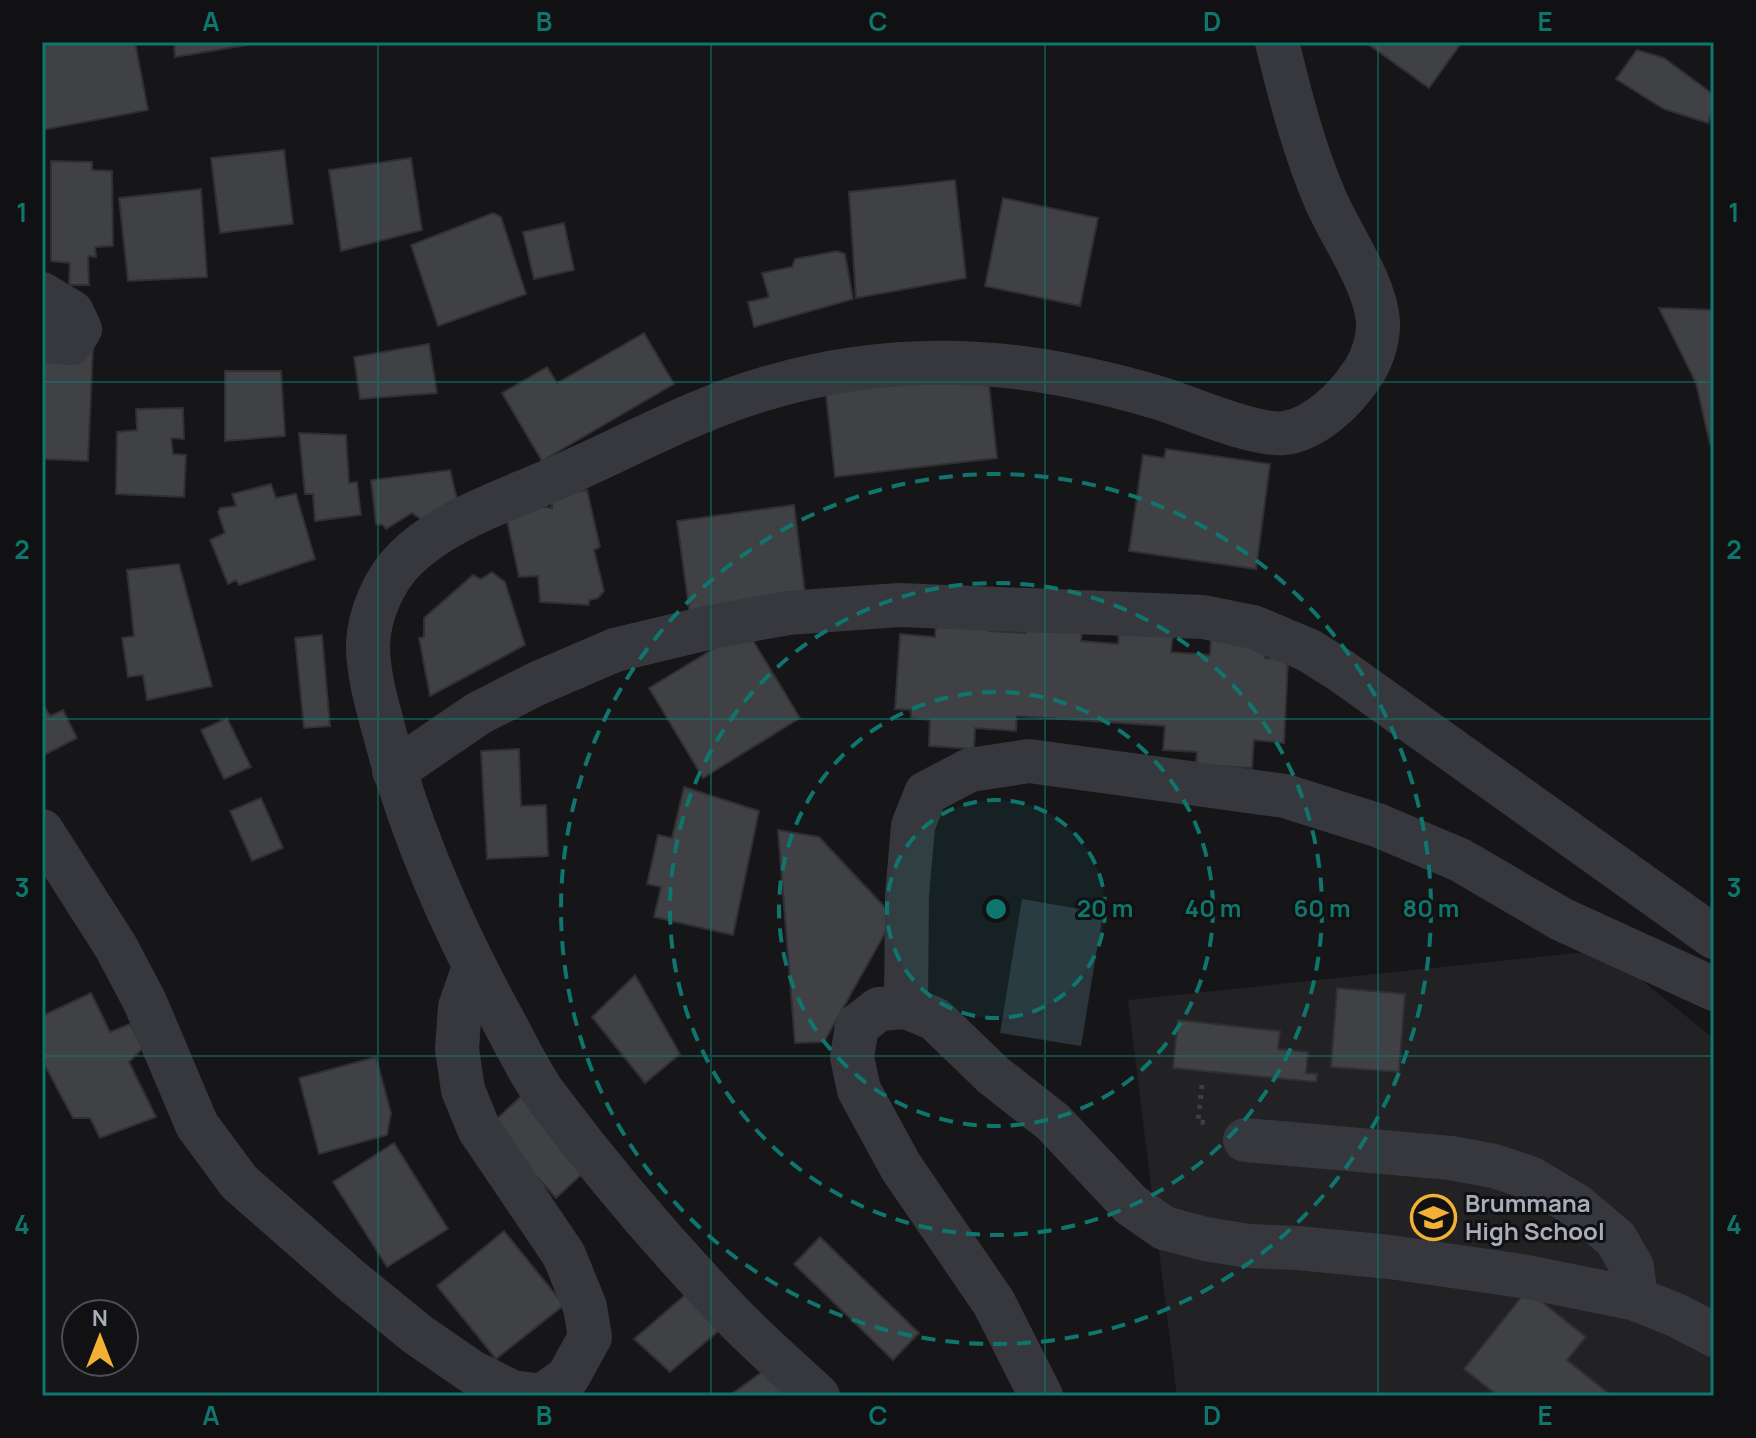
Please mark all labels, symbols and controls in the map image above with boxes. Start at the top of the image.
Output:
text: A [202,3,220,39]
text: B [536,3,552,39]
text: C [868,3,888,39]
text: D [1203,3,1221,39]
text: E [1537,3,1553,39]
text: 1 [16,194,28,230]
text: 1 [1728,194,1740,230]
text: 2 [14,531,30,567]
text: 2 [1726,531,1742,567]
text: 3 [14,869,30,905]
text: 3 [1726,869,1742,905]
text: 20 m [1077,891,1133,924]
text: 40 m [1185,891,1241,924]
text: 60 m [1293,891,1351,924]
text: 80 m [1403,891,1459,924]
centre of rings [982,895,1010,923]
place label: Brummana High School [1465,1186,1605,1247]
school or university icon: Brummana High School [1410,1194,1458,1242]
text: 4 [14,1206,30,1242]
text: 4 [1726,1206,1742,1242]
north arrow [60,1298,140,1378]
text: N [92,1303,108,1333]
text: A [202,1397,220,1433]
text: B [536,1397,552,1433]
text: C [868,1397,888,1433]
text: D [1203,1397,1221,1433]
text: E [1537,1397,1553,1433]

